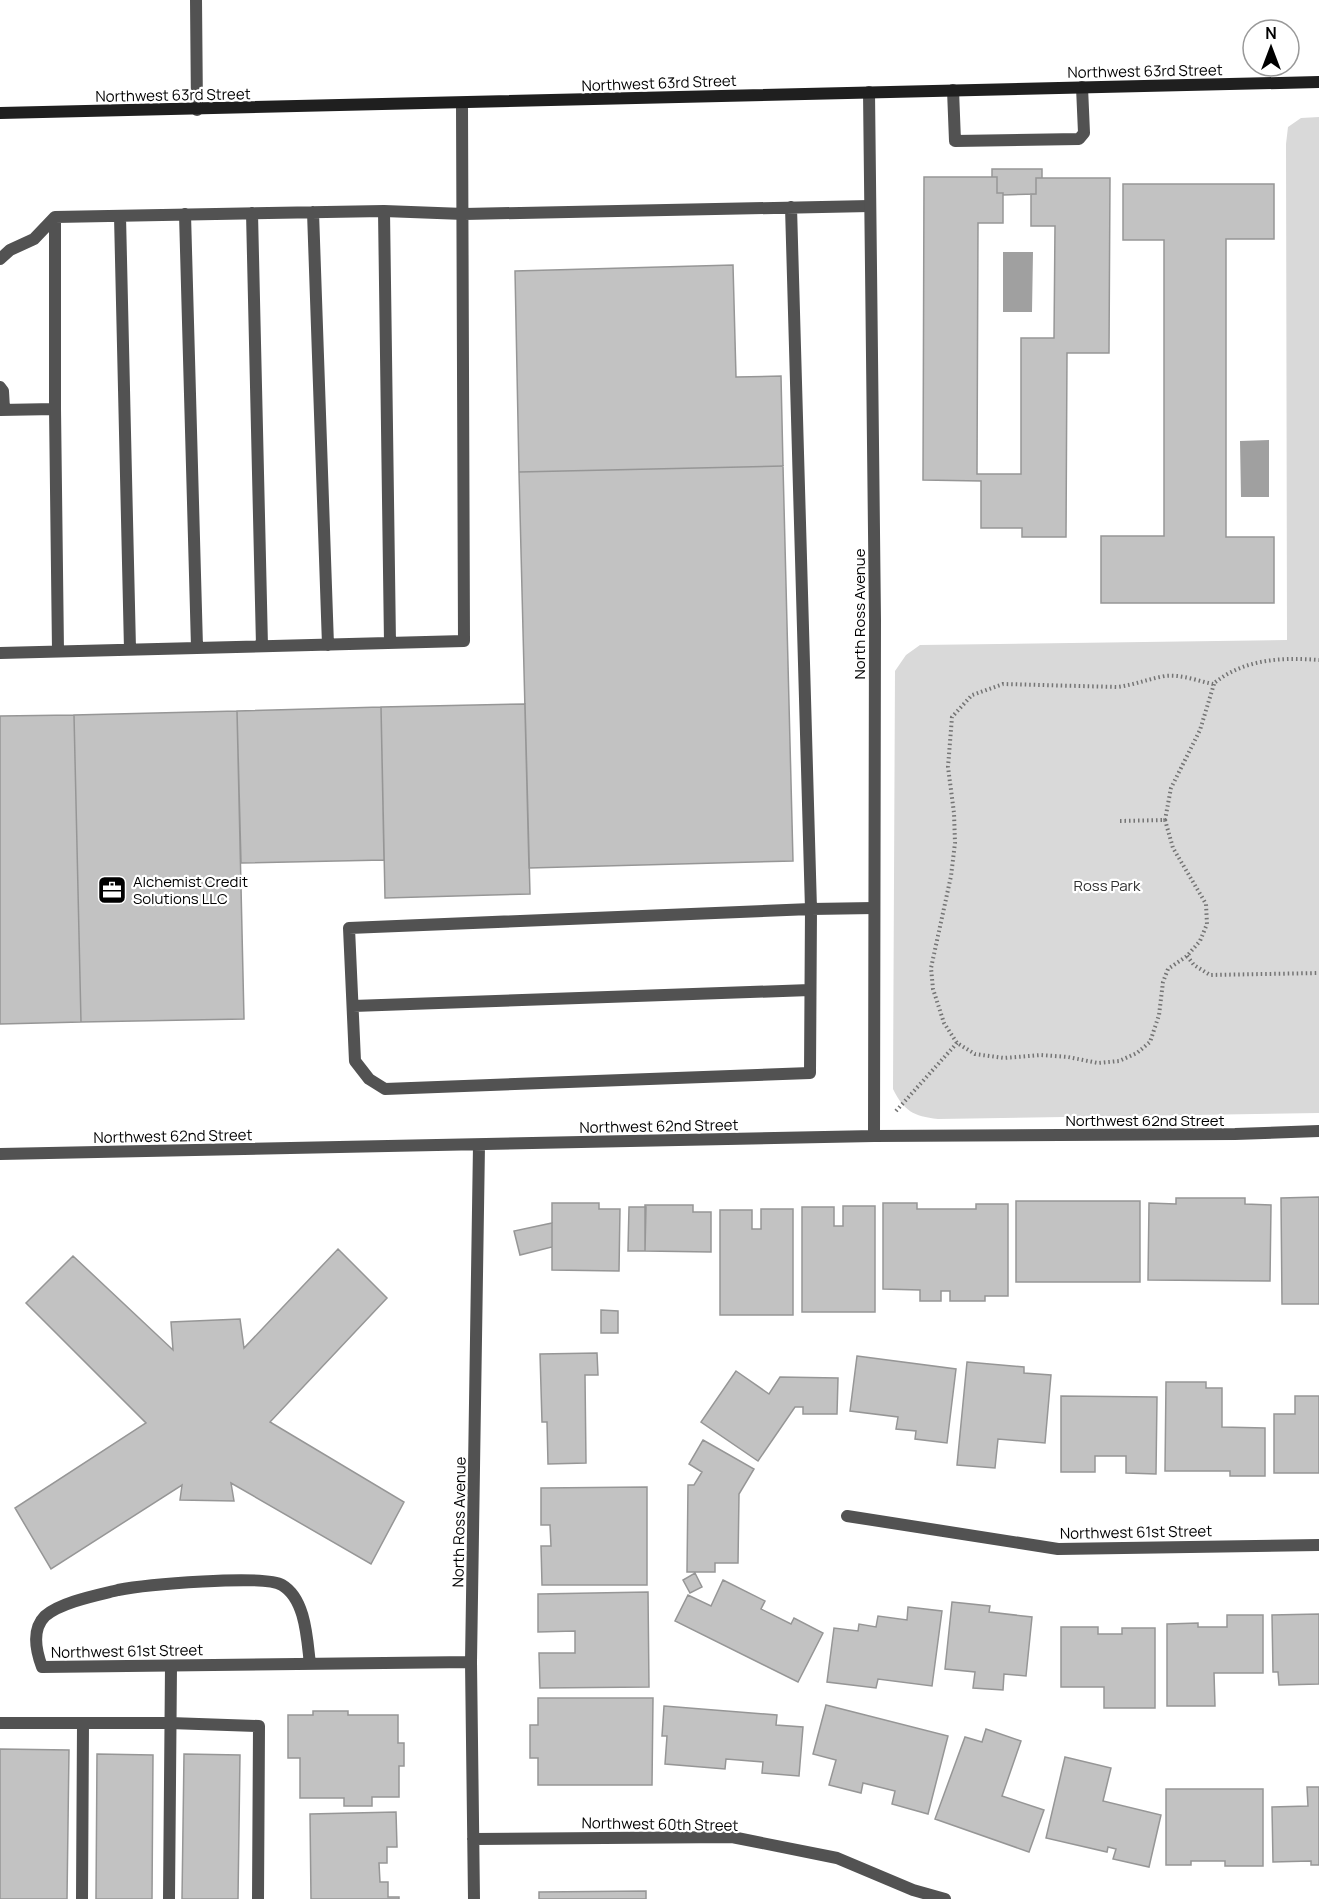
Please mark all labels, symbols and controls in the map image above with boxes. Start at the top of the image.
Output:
north arrow [1241,18,1301,78]
text: N [1265,22,1277,44]
street label: Northwest 63rd Street [1067,59,1223,83]
street label: Northwest 63rd Street [581,70,737,96]
street label: Northwest 63rd Street [95,83,251,107]
street label: North Ross Avenue [849,548,870,679]
place label: Alchemist Credit Solutions LLC [133,871,248,909]
office icon: Alchemist Credit Solutions LLC [96,874,128,906]
park label: Ross Park [1074,875,1141,896]
street label: Northwest 62nd Street [1066,1110,1225,1131]
street label: Northwest 62nd Street [579,1114,739,1138]
street label: Northwest 62nd Street [93,1124,253,1148]
street label: North Ross Avenue [447,1456,471,1588]
street label: Northwest 61st Street [1060,1520,1212,1544]
street label: Northwest 61st Street [51,1639,203,1663]
street label: Northwest 60th Street [581,1812,739,1836]

